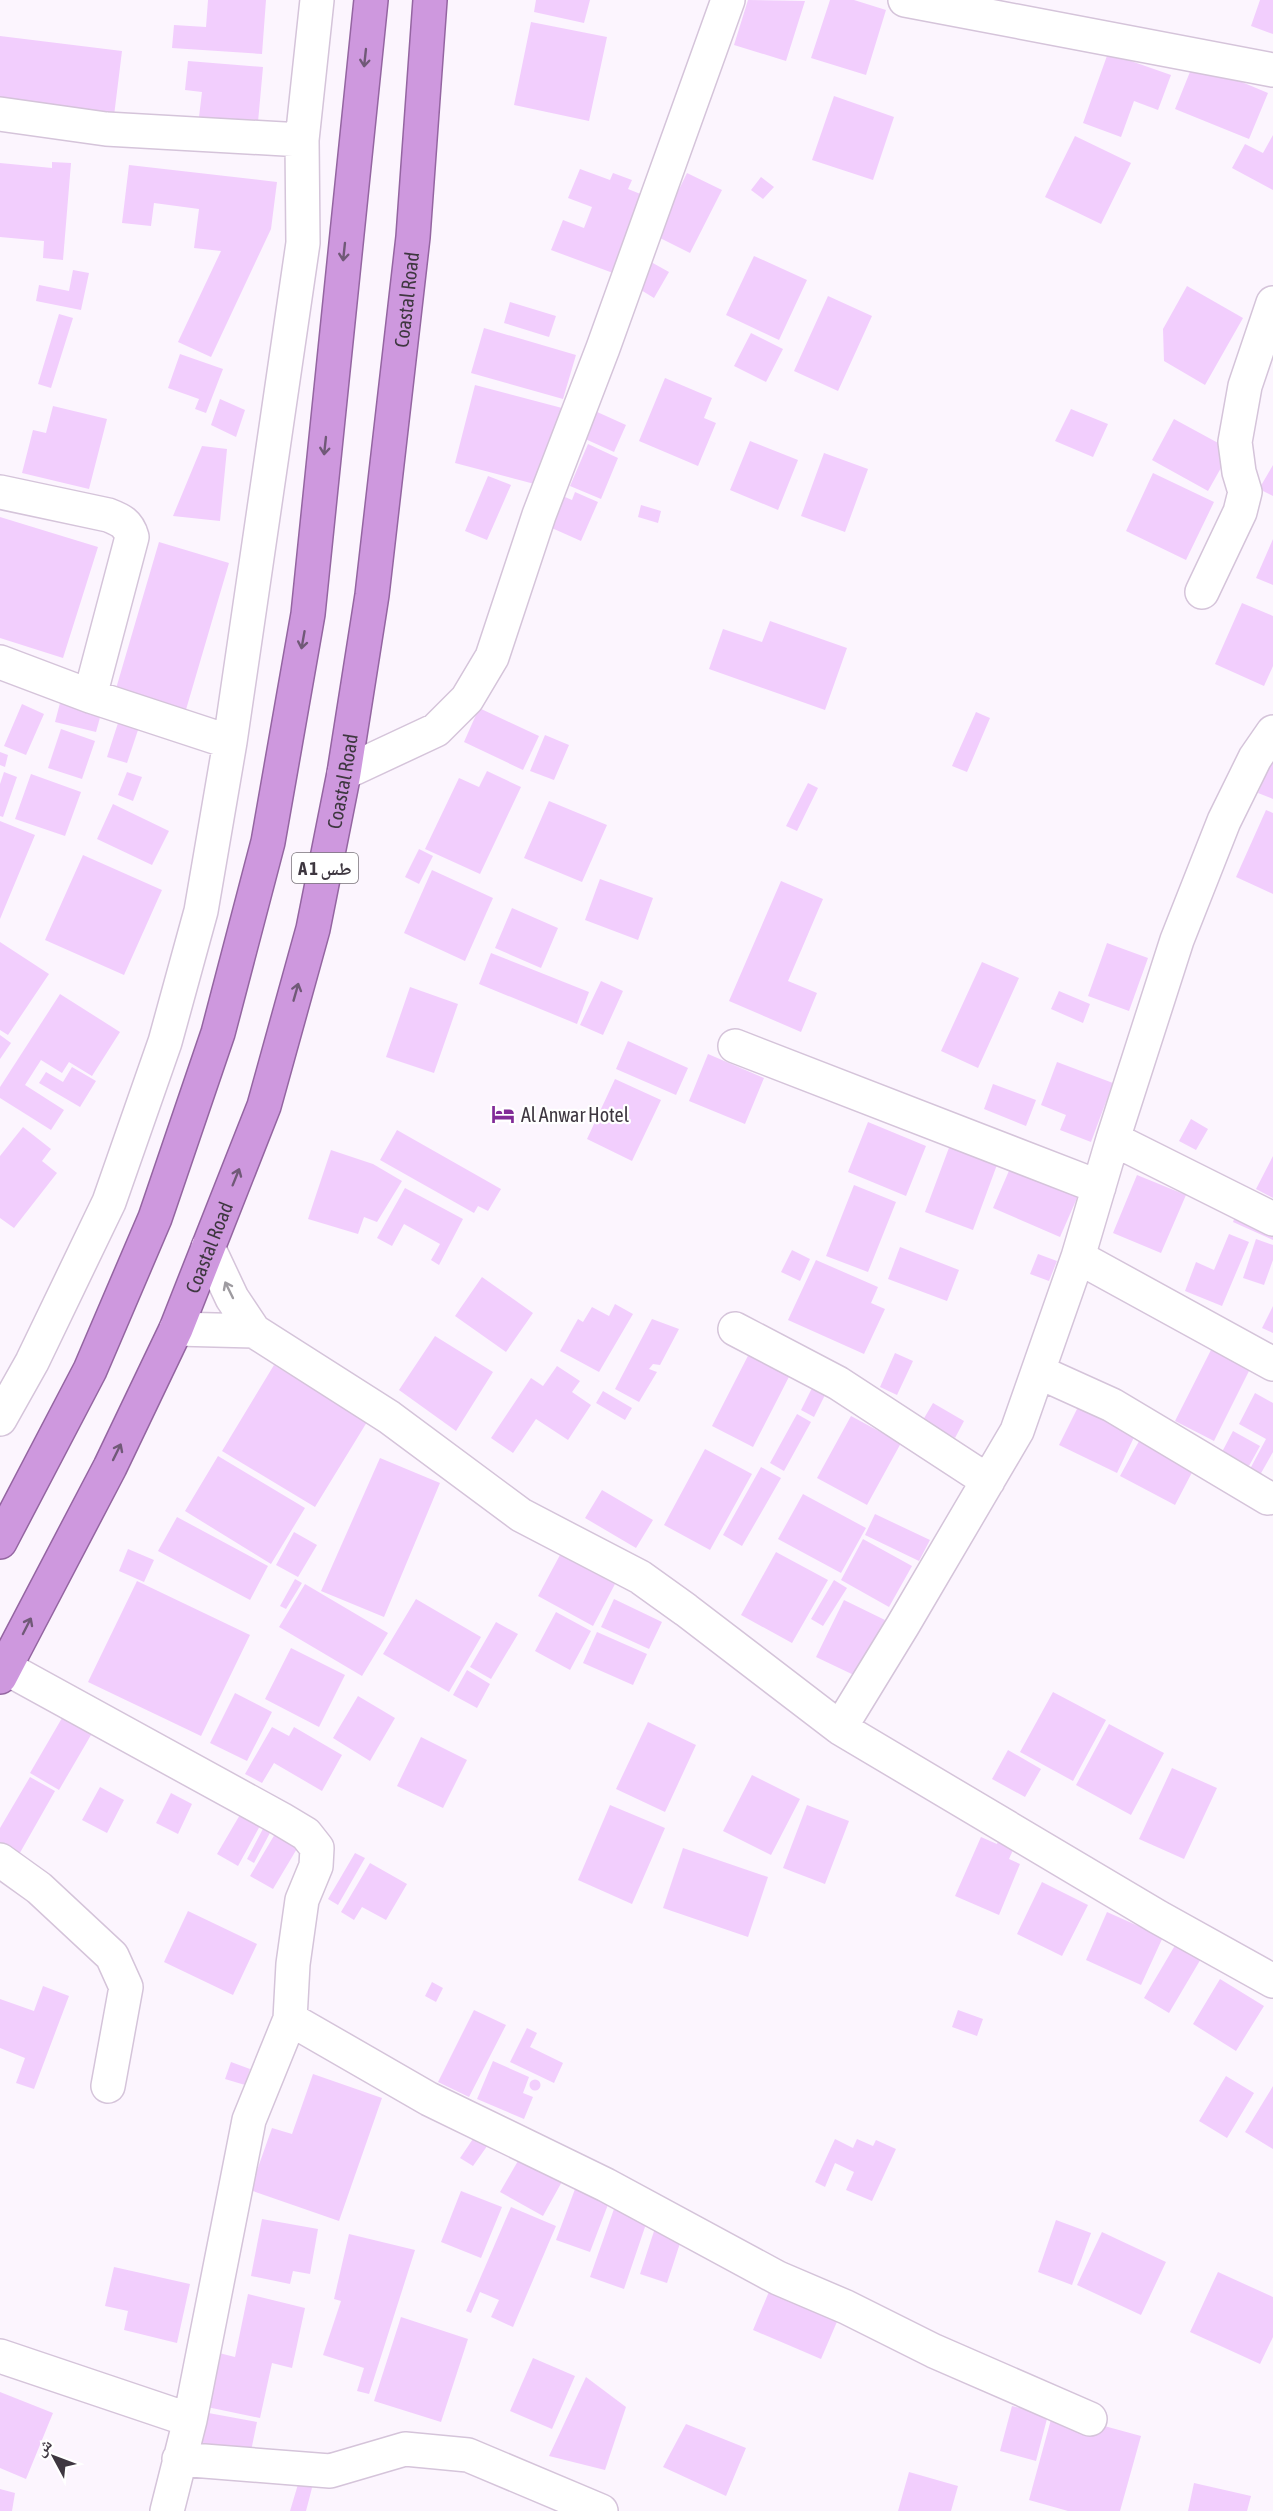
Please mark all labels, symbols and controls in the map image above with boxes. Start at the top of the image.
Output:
one-way arrow [359,48,370,68]
one-way arrow [338,242,349,262]
street label: Coastal Road [389,251,423,349]
one-way arrow [319,436,330,456]
one-way arrow [298,630,309,649]
street label: Coastal Road [322,732,362,831]
road number: A 1 طس [292,853,358,883]
one-way arrow [290,983,302,1002]
hotel icon: Al Anwar Hotel [490,1101,516,1127]
place label: Al Anwar Hotel [521,1103,630,1126]
one-way arrow [231,1168,242,1187]
street label: Coastal Road [180,1198,237,1296]
one-way arrow [222,1281,234,1299]
one-way arrow [111,1444,123,1462]
one-way arrow [22,1617,34,1635]
north arrow [24,2427,84,2487]
text: ش [30,2435,56,2460]

